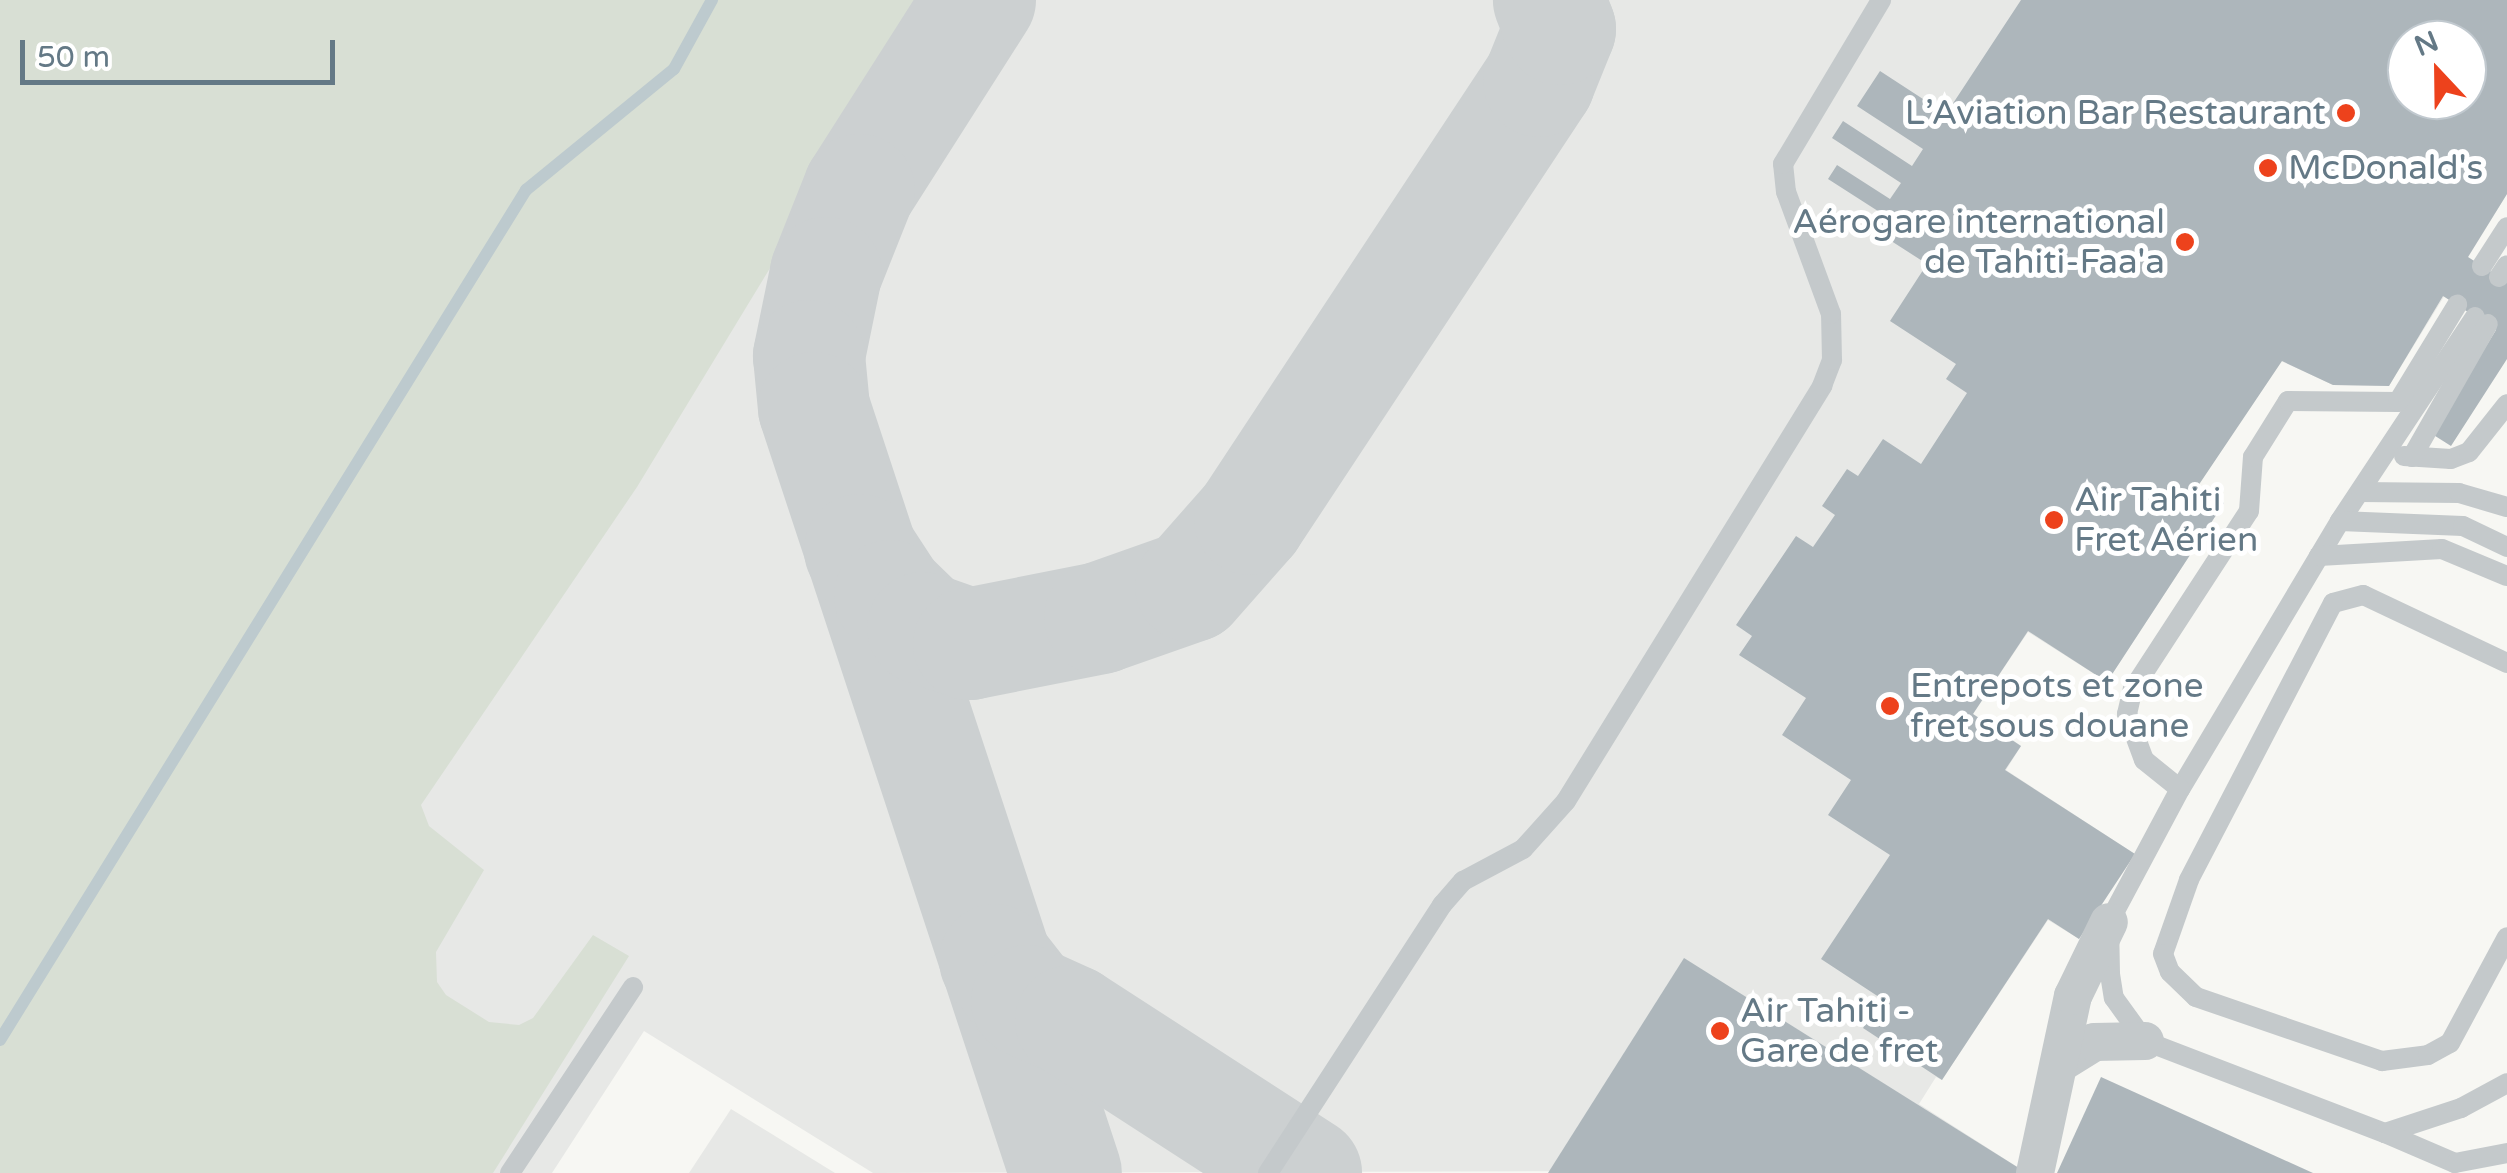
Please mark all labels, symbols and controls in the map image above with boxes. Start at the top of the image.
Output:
scale bar [25,20,340,82]
north arrow [2387,20,2487,120]
text: N [2410,24,2443,64]
text: 50 m [37,39,110,76]
place label: L’Aviation Bar Restaurant [1905,92,2326,134]
marker: L’Aviation Bar Restaurant [2335,102,2357,124]
place label: McDonald's [2288,147,2483,189]
marker: McDonald's [2257,157,2279,179]
place label: Aérogare international de Tahiti-Faa'a [1792,201,2165,283]
marker: Aérogare international de Tahiti-Faa'a [2174,231,2196,253]
place label: Air Tahiti Fret Aérien [2074,479,2258,561]
marker: Air Tahiti Fret Aérien [2043,509,2065,531]
place label: Entrepots et zone fret sous douane [1910,665,2204,747]
marker: Entrepots et zone fret sous douane [1879,695,1901,717]
place label: Air Tahiti - Gare de fret [1740,990,1938,1072]
marker: Air Tahiti - Gare de fret [1709,1020,1731,1042]

